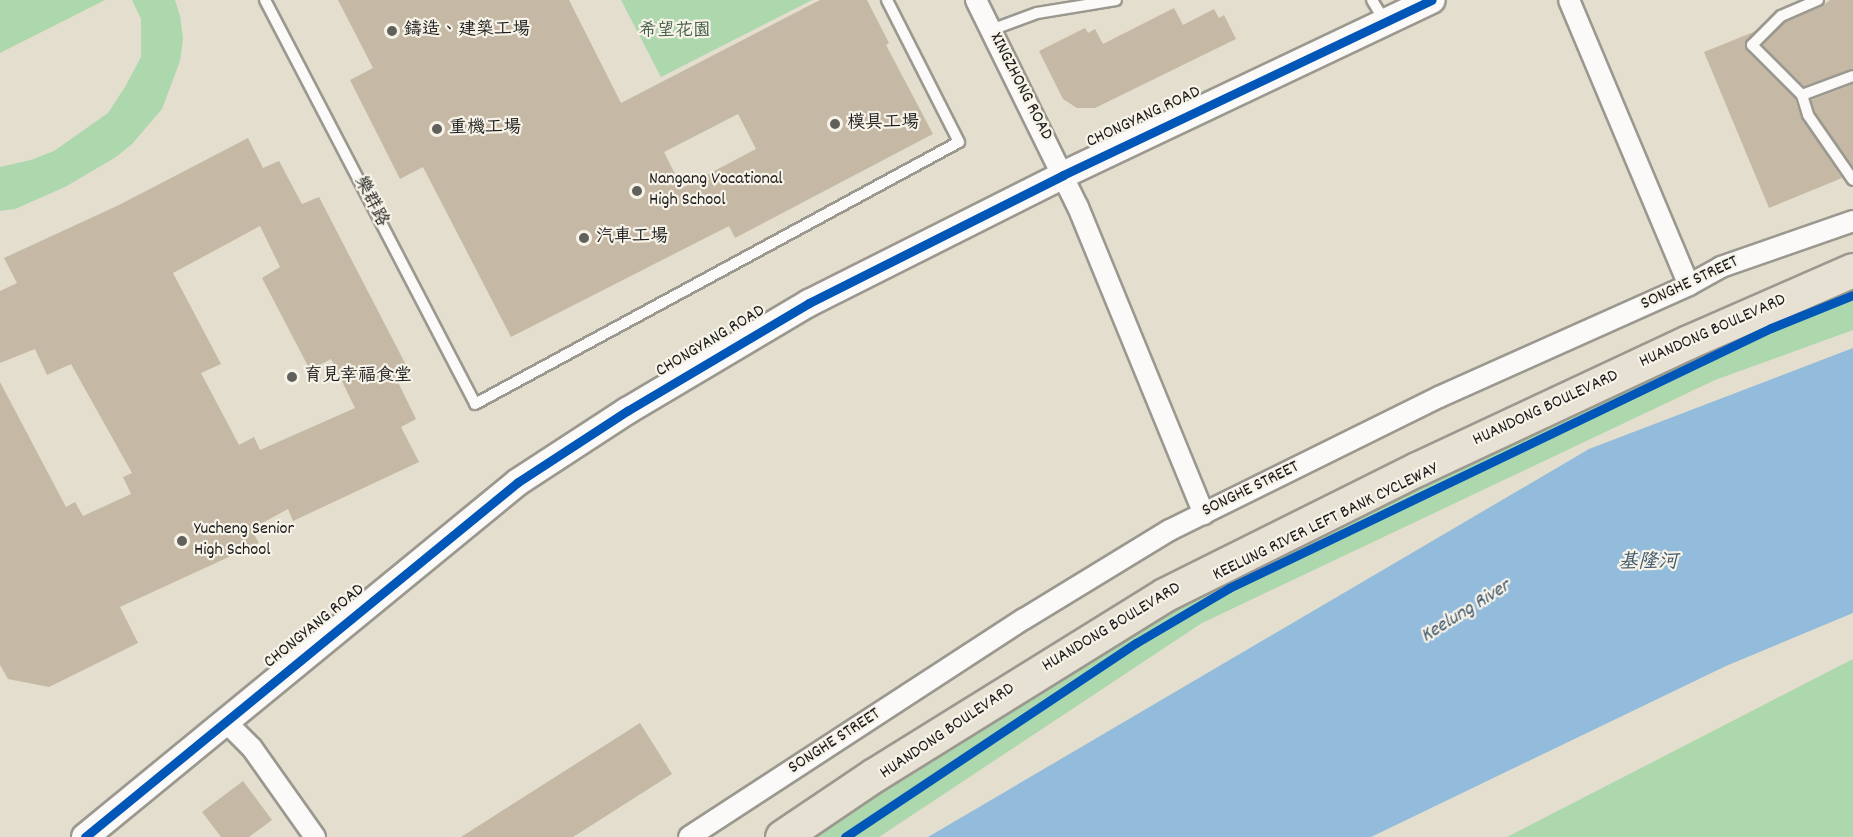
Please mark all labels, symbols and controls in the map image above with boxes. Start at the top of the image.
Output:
place label: 鑄造、建築工場 [404,20,530,42]
park label: 希望花園 [639,21,711,43]
marker: 鑄造、建築工場 [385,24,399,38]
street label: XINGZHONG ROAD [984,30,1056,144]
street label: CHONGYANG ROAD [1084,82,1204,154]
place label: 模具工場 [847,113,919,135]
marker: 模具工場 [828,117,842,131]
place label: 重機工場 [449,118,521,140]
marker: 重機工場 [430,122,444,136]
place label: Nangang Vocational High School [649,170,783,213]
street label: 樂群路 [348,173,392,231]
marker: Nangang Vocational High School [630,184,644,198]
place label: 汽車工場 [596,227,668,249]
marker: 汽車工場 [577,231,591,245]
street label: SONGHE STREET [1638,252,1742,316]
street label: HUANDONG BOULEVARD [1636,290,1790,374]
street label: CHONGYANG ROAD [653,301,769,383]
place label: 育見幸福食堂 [304,366,412,388]
street label: HUANDONG BOULEVARD [1470,366,1622,452]
marker: 育見幸福食堂 [285,370,299,384]
street label: SONGHE STREET [1199,457,1303,523]
street label: KEELUNG RIVER LEFT BANK CYCLEWAY [1210,459,1442,587]
place label: Yucheng Senior High School [194,520,294,562]
marker: Yucheng Senior High School [175,534,189,548]
water label: 基隆河 [1618,551,1678,575]
water label: Keelung River [1417,575,1515,649]
street label: HUANDONG BOULEVARD [1039,578,1185,678]
street label: CHONGYANG ROAD [260,580,370,674]
street label: HUANDONG BOULEVARD [876,679,1020,785]
street label: SONGHE STREET [785,704,885,780]

